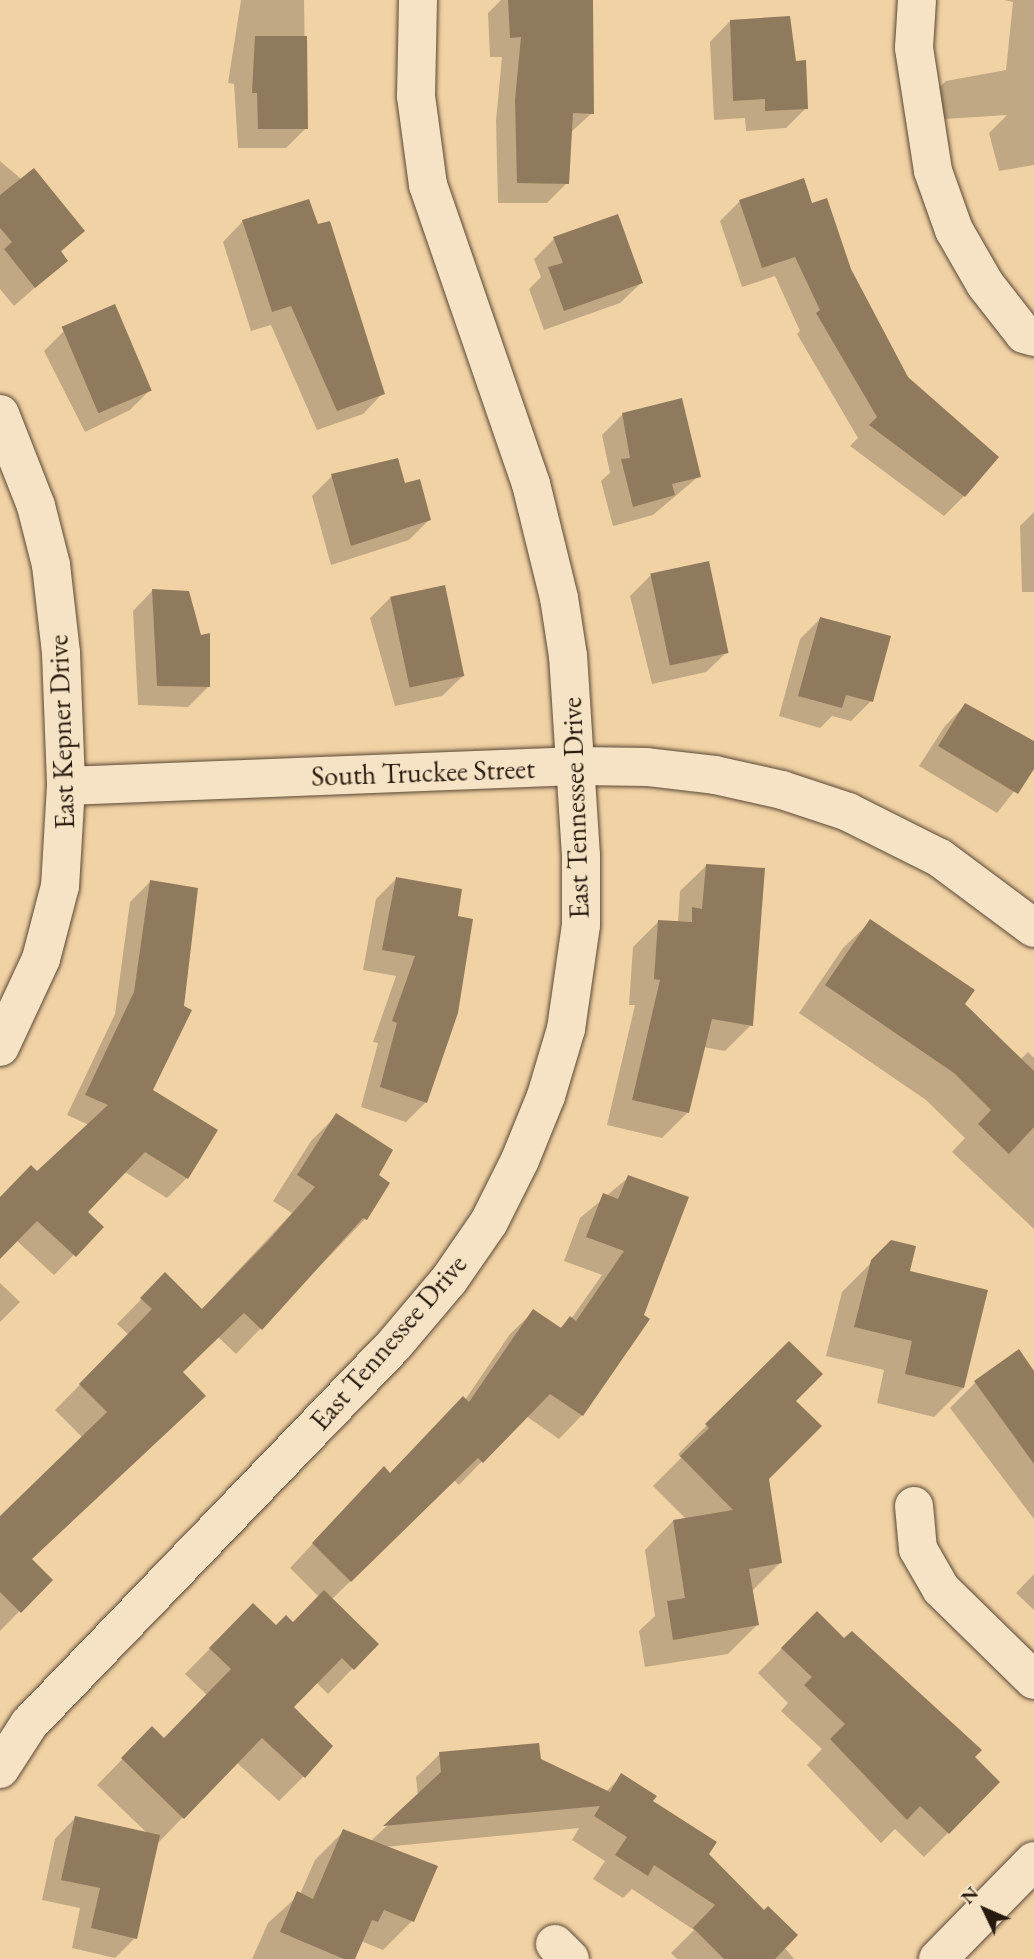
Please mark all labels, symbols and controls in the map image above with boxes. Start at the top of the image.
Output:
street label: East Kepner Drive [41,634,81,830]
street label: East Tennessee Drive [554,696,596,920]
street label: South Truckee Street [311,751,535,793]
street label: East Tennessee Drive [303,1247,473,1437]
north arrow [950,1875,1020,1945]
text: N [955,1881,984,1909]

